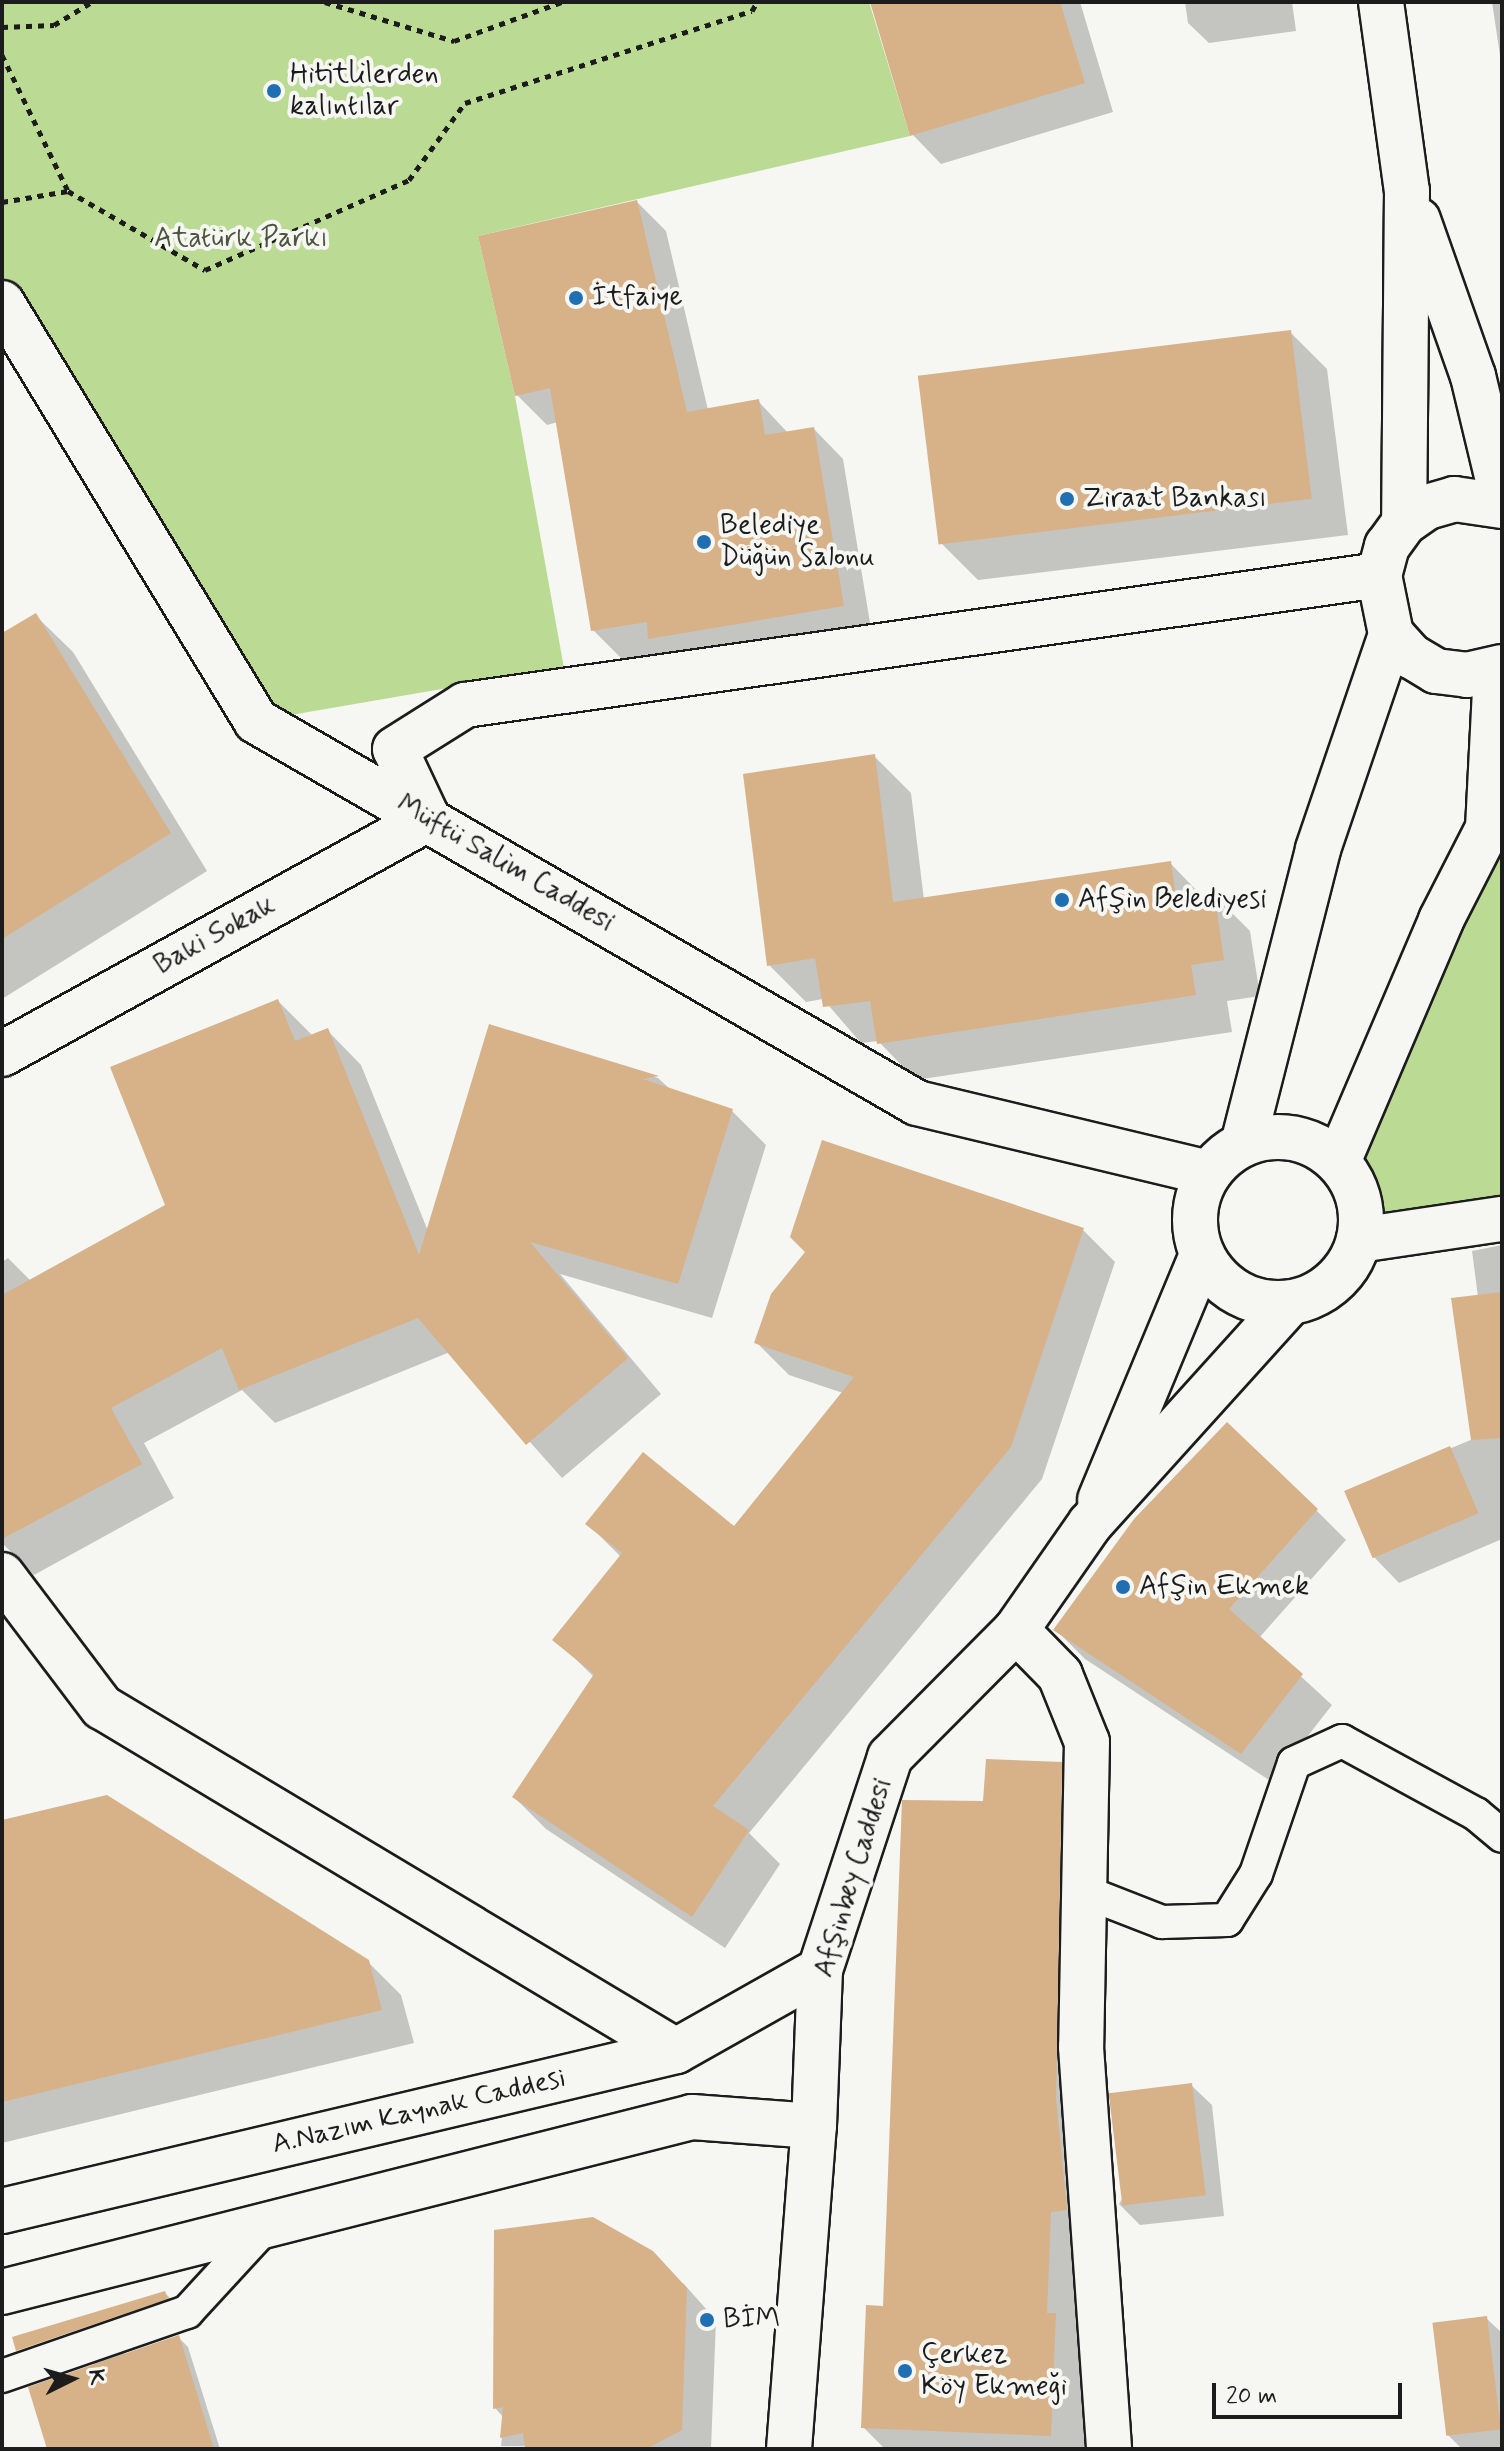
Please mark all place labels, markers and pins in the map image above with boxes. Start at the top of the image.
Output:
place label: Hititlilerden kalıntılar [290,58,439,124]
marker: Hititlilerden kalıntılar [265,82,283,100]
place label: İtfaiye [592,281,683,315]
marker: İtfaiye [567,289,585,307]
place label: Ziraat Bankası [1083,482,1267,516]
marker: Ziraat Bankası [1058,490,1076,508]
place label: Belediye Düğün Salonu [720,509,884,575]
marker: Belediye Düğün Salonu [695,533,713,551]
place label: Afşin Belediyesi [1078,883,1273,917]
marker: Afşin Belediyesi [1053,891,1071,909]
place label: Afşin Ekmek [1139,1570,1299,1604]
marker: Afşin Ekmek [1114,1578,1132,1596]
place label: BİM [723,2303,780,2337]
marker: BİM [698,2311,716,2329]
place label: Çerkez Köy Ekmeği [921,2338,1062,2404]
marker: Çerkez Köy Ekmeği [896,2362,914,2380]

